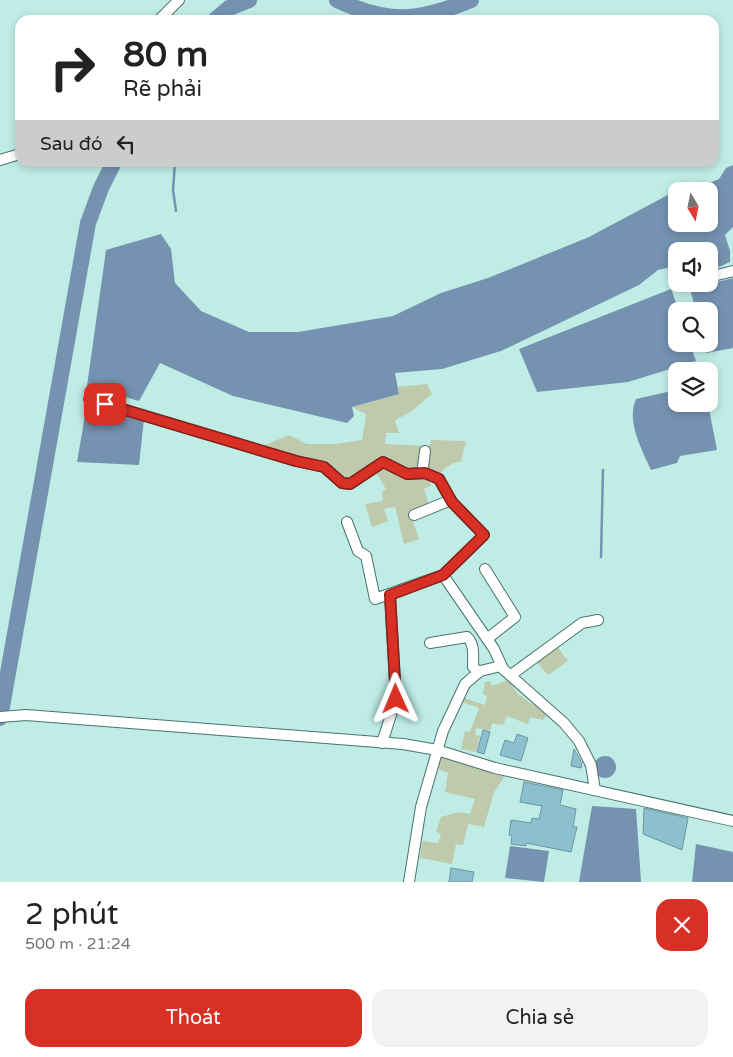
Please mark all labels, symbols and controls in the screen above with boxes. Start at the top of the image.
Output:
text: 80 m [123,34,208,76]
icon: right [40,35,105,100]
text: Rẽ phải [123,76,202,102]
icon: left [112,130,140,158]
text: Sau đó [40,133,102,155]
north arrow [668,182,718,232]
map controls [668,182,718,412]
button: sound [668,242,718,292]
button: search [668,302,718,352]
button: layers [668,362,718,412]
pin [84,383,126,425]
icon: arrive [91,390,119,418]
position arrow [369,672,421,724]
text: 2 phút [25,896,118,933]
button: close [656,899,708,951]
text: 500 m · 21:24 [25,934,131,954]
button: Thoát [25,989,362,1047]
button: Chia sẻ [372,989,708,1047]

